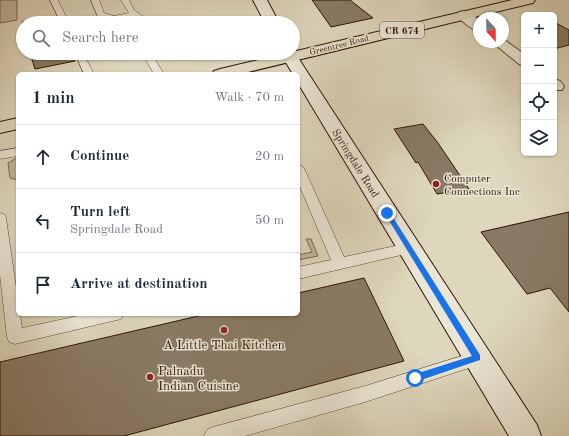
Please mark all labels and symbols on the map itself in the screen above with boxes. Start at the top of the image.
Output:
north arrow [473,12,509,48]
road number: CR 674 [380,22,424,38]
street label: Greentree Road [308,34,370,57]
street label: Springdale Road [329,128,380,200]
place label: Computer Connections Inc [444,174,520,198]
marker: Computer Connections Inc [431,179,441,189]
route end [378,204,396,222]
marker: A Little Thai Kitchen [219,325,229,335]
place label: A Little Thai Kitchen [163,339,285,352]
place label: Palnadu Indian Cuisine [158,365,239,393]
route start [406,369,424,387]
marker: Palnadu Indian Cuisine [145,372,155,382]

